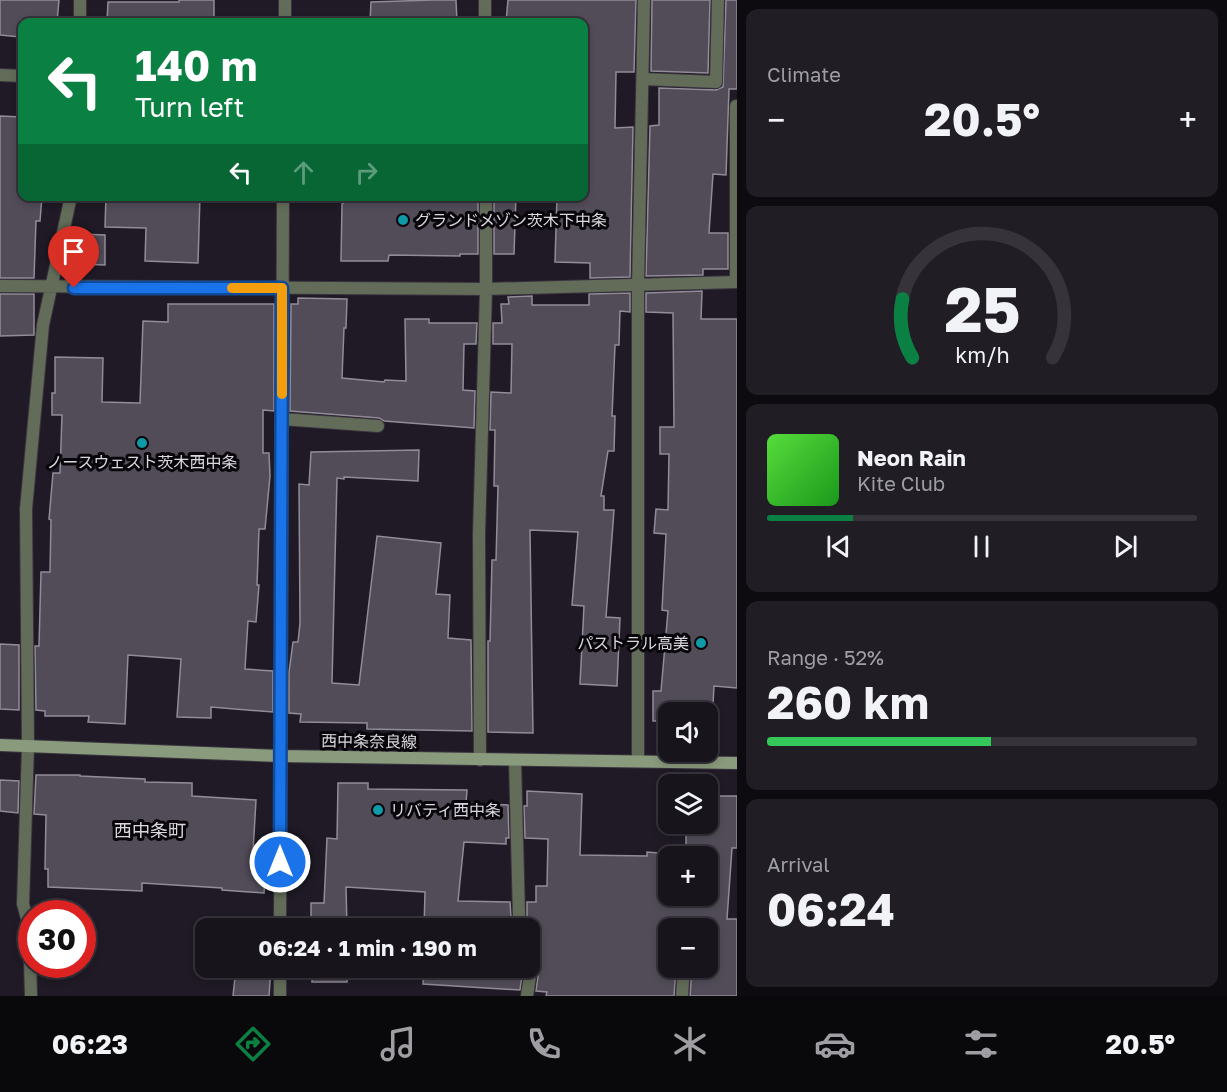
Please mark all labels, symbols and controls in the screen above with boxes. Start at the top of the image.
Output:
text: 140 m [135,40,257,90]
icon: left [36,42,114,120]
text: Climate [767,62,841,86]
text: Turn left [135,91,244,123]
text: 20.5° [924,92,1040,146]
text: − [767,100,785,139]
text: + [1179,100,1197,139]
icon: left [224,156,257,189]
icon: ahead [287,156,320,189]
icon: right [350,156,383,189]
place label: グランドメゾン茨木下中条 [415,210,607,230]
marker: グランドメゾン茨木下中条 [396,213,410,227]
pin [48,226,99,288]
icon: arrive [57,235,90,268]
text: 25 [944,271,1020,346]
text: km/h [955,342,1009,368]
marker: ノースウェスト茨木西中条 [135,436,149,450]
text: Neon Rain [857,444,966,471]
place label: ノースウェスト茨木西中条 [46,452,238,472]
text: Kite Club [857,471,945,495]
icon: previous [822,530,855,563]
icon: pause [965,530,998,563]
icon: next [1109,530,1142,563]
place label: パストラル高美 [577,633,689,653]
marker: パストラル高美 [694,636,708,650]
text: Range · 52% [767,645,884,669]
text: 260 km [767,675,929,729]
map controls [658,702,718,978]
button: sound [658,702,718,762]
street label: 西中条奈良線 [321,730,417,752]
button: layers [658,774,718,834]
place label: リバティ西中条 [390,800,501,820]
marker: リバティ西中条 [371,803,385,817]
district label: 西中条町 [114,819,186,841]
position arrow [248,830,312,894]
button: + [658,846,718,906]
text: Arrival [767,852,830,876]
text: 06:24 [767,882,895,936]
speed limit sign: 30 [18,900,96,978]
button: − [658,918,718,978]
text: 06:24 · 1 min · 190 m [258,934,477,961]
icon: directions [232,1023,274,1065]
icon: music [377,1023,419,1065]
icon: phone [523,1023,565,1065]
icon: climate [669,1023,711,1065]
icon: car [814,1023,856,1065]
icon: filters [960,1023,1002,1065]
text: 06:23 [52,1028,128,1060]
text: 20.5° [1105,1028,1175,1060]

